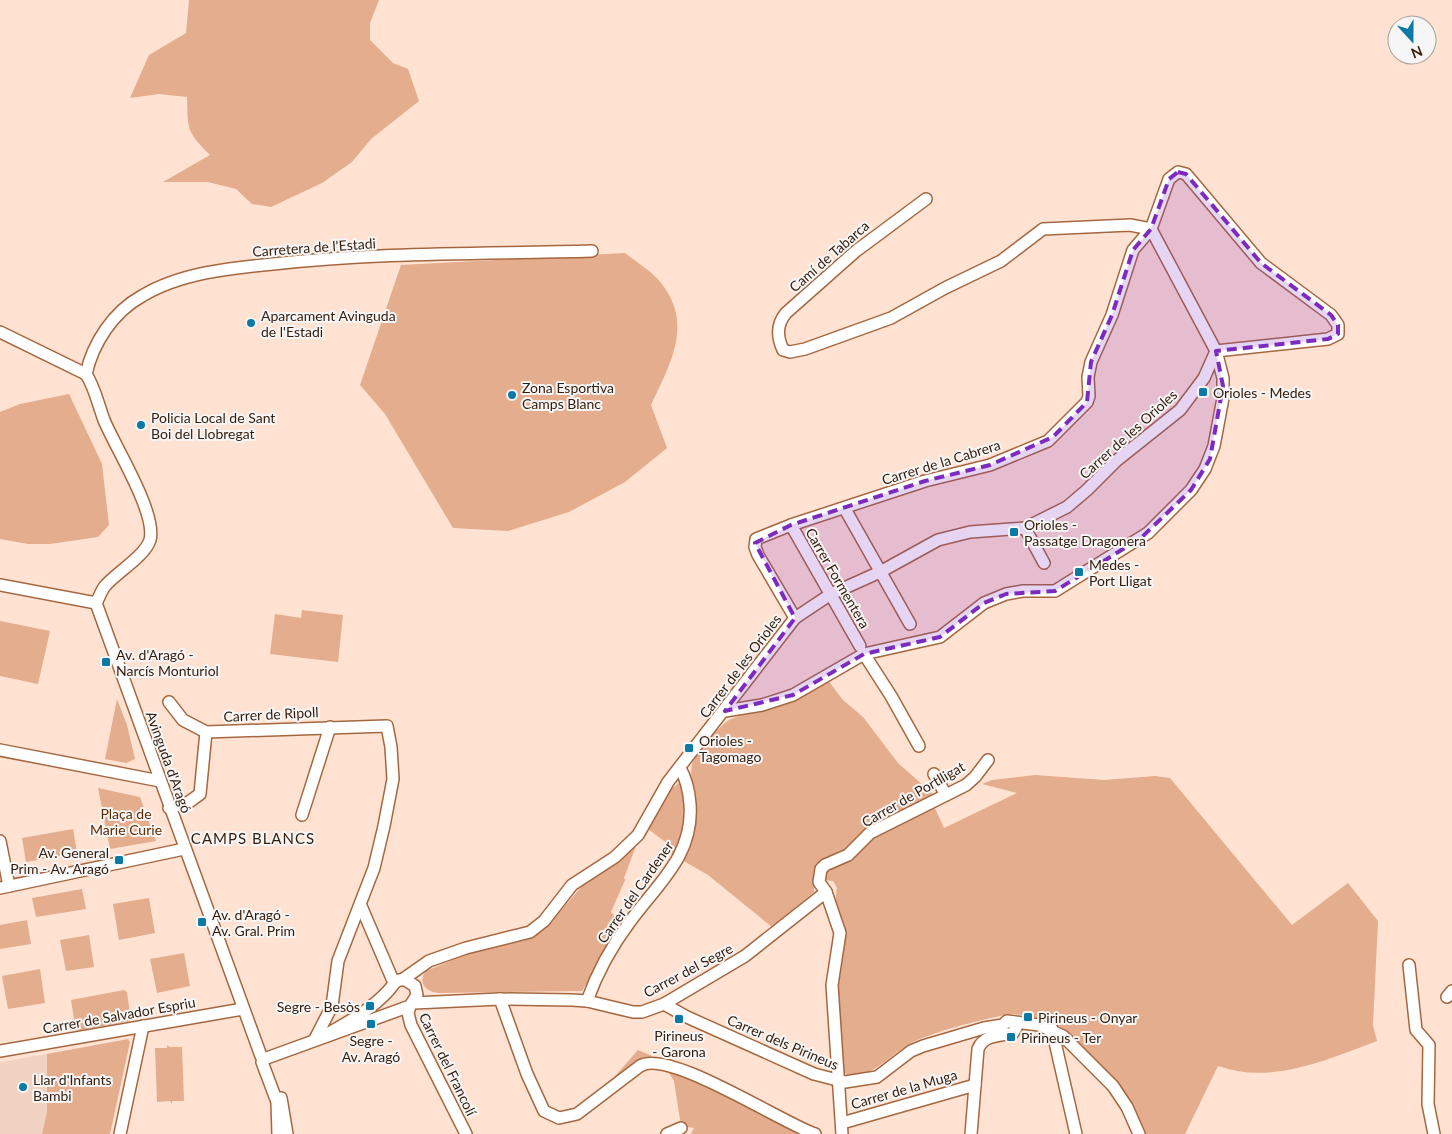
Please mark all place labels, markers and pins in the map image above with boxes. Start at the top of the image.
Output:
place label: Aparcament Avinguda de l'Estadi [261,307,396,340]
marker: Aparcament Avinguda de l'Estadi [245,317,257,329]
place label: Zona Esportiva Camps Blanc [522,379,614,412]
place label: Orioles - Medes [1213,384,1311,401]
marker: Orioles - Medes [1197,386,1209,398]
marker: Zona Esportiva Camps Blanc [506,389,518,401]
place label: Policia Local de Sant Boi del Llobregat [151,409,275,442]
marker: Policia Local de Sant Boi del Llobregat [135,419,147,431]
place label: Orioles - Passatge Dragonera [1024,516,1146,549]
marker: Orioles - Passatge Dragonera [1008,526,1020,538]
place label: Medes - Port Lligat [1089,556,1152,589]
marker: Medes - Port Lligat [1073,566,1085,578]
place label: Av. d'Aragó - Narcís Monturiol [116,646,219,679]
marker: Av. d'Aragó - Narcís Monturiol [100,656,112,668]
place label: Orioles - Tagomago [699,732,761,765]
marker: Orioles - Tagomago [683,742,695,754]
place label: Av. General Prim - Av. Aragó [10,844,109,877]
marker: Av. General Prim - Av. Aragó [113,854,125,866]
place label: Av. d'Aragó - Av. Gral. Prim [212,906,295,939]
marker: Av. d'Aragó - Av. Gral. Prim [196,916,208,928]
place label: Segre - Besòs [277,998,360,1015]
marker: Segre - Besòs [364,1000,376,1012]
place label: Pirineus - Onyar [1038,1009,1137,1026]
marker: Pirineus - Onyar [1022,1011,1034,1023]
marker: Pirineus - Garona [673,1013,685,1025]
marker: Segre - Av. Aragó [365,1018,377,1030]
place label: Pirineus - Garona [652,1027,706,1060]
place label: Pirineus - Ter [1021,1029,1101,1046]
marker: Pirineus - Ter [1005,1031,1017,1043]
place label: Segre - Av. Aragó [342,1032,400,1065]
place label: Llar d'Infants Bambi [33,1071,112,1104]
marker: Llar d'Infants Bambi [17,1081,29,1093]

